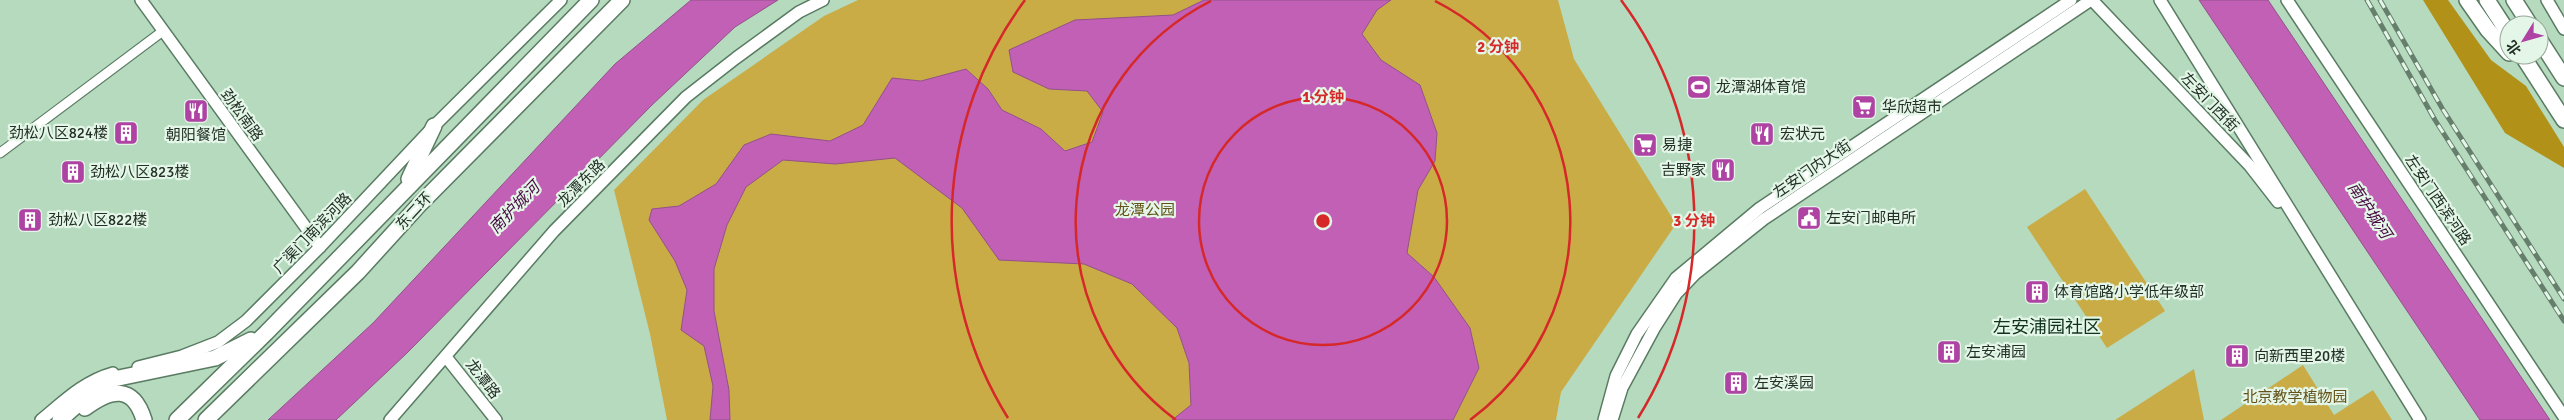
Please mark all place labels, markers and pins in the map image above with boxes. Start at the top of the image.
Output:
sports icon: 龙潭湖体育馆 [1686,74,1712,100]
place label: 龙潭湖体育馆 [1716,78,1806,96]
supermarket icon: 华欣超市 [1851,94,1877,120]
restaurant icon: 朝阳餐馆 [183,98,209,124]
place label: 华欣超市 [1882,98,1942,116]
building icon: 劲松八区824楼 [113,120,139,146]
restaurant icon: 宏状元 [1749,121,1775,147]
place label: 劲松八区824楼 [9,124,108,142]
place label: 宏状元 [1780,125,1825,143]
place label: 朝阳餐馆 [166,126,226,144]
supermarket icon: 易捷 [1632,132,1658,158]
place label: 易捷 [1662,136,1692,154]
restaurant icon: 吉野家 [1710,157,1736,183]
building icon: 劲松八区823楼 [60,159,86,185]
place label: 吉野家 [1661,161,1706,179]
place label: 劲松八区823楼 [90,163,189,181]
public building icon: 左安门邮电所 [1796,205,1822,231]
building icon: 劲松八区822楼 [17,207,43,233]
place label: 左安门邮电所 [1826,209,1916,227]
place label: 劲松八区822楼 [48,211,147,229]
centre of rings [1314,212,1332,230]
building icon: 体育馆路小学低年级部 [2024,279,2050,305]
place label: 体育馆路小学低年级部 [2054,283,2204,301]
building icon: 左安浦园 [1936,339,1962,365]
place label: 左安浦园 [1966,343,2026,361]
building icon: 向新西里20楼 [2224,343,2250,369]
place label: 向新西里20楼 [2254,347,2345,365]
building icon: 左安溪园 [1723,370,1749,396]
place label: 左安溪园 [1754,374,1814,392]

